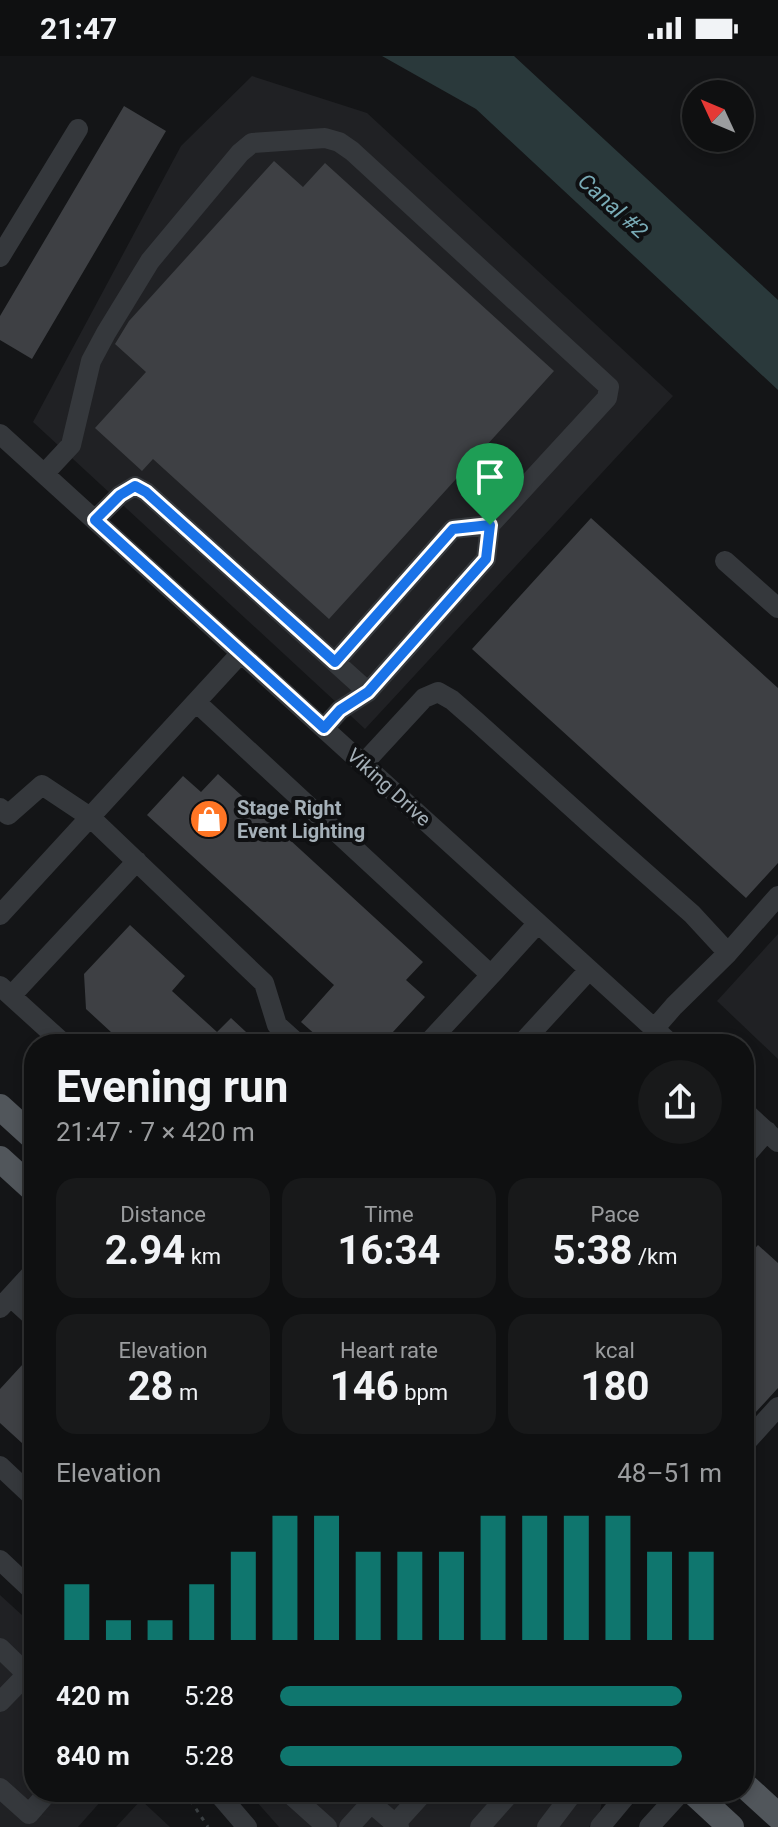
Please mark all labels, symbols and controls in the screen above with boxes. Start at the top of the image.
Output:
text: 21:47 [40,11,117,46]
north arrow [682,80,754,152]
map controls [682,80,754,152]
water label: Canal #2 [573,168,653,244]
pin [456,443,524,525]
icon: arrive [468,455,512,499]
street label: Viking Drive [342,743,436,831]
place label: Stage Right Event Lighting [237,796,365,843]
shop icon: Stage Right Event Lighting [188,798,230,840]
button: share [638,1060,722,1144]
text: Evening run [56,1061,288,1113]
text: 21:47 · 7 × 420 m [56,1117,255,1147]
text: Distance [120,1202,206,1227]
text: Time [364,1202,414,1227]
text: Pace [591,1202,639,1227]
text: 2.94 [105,1227,185,1274]
text: 16:34 [337,1227,441,1274]
text: 5:38 [552,1227,633,1274]
text: km [185,1244,221,1269]
text: /km [633,1244,678,1269]
text: Elevation [118,1338,208,1363]
text: Heart rate [340,1338,438,1363]
text: kcal [595,1338,635,1363]
text: 28 [128,1363,174,1410]
text: 146 [330,1363,399,1410]
text: 180 [581,1363,649,1410]
text: m [174,1380,198,1405]
text: bpm [399,1380,448,1405]
text: Elevation [56,1458,161,1488]
text: 48–51 m [617,1458,722,1488]
text: 420 m [56,1681,130,1711]
text: 5:28 [184,1681,234,1711]
text: 840 m [56,1741,130,1771]
text: 5:28 [184,1741,234,1771]

